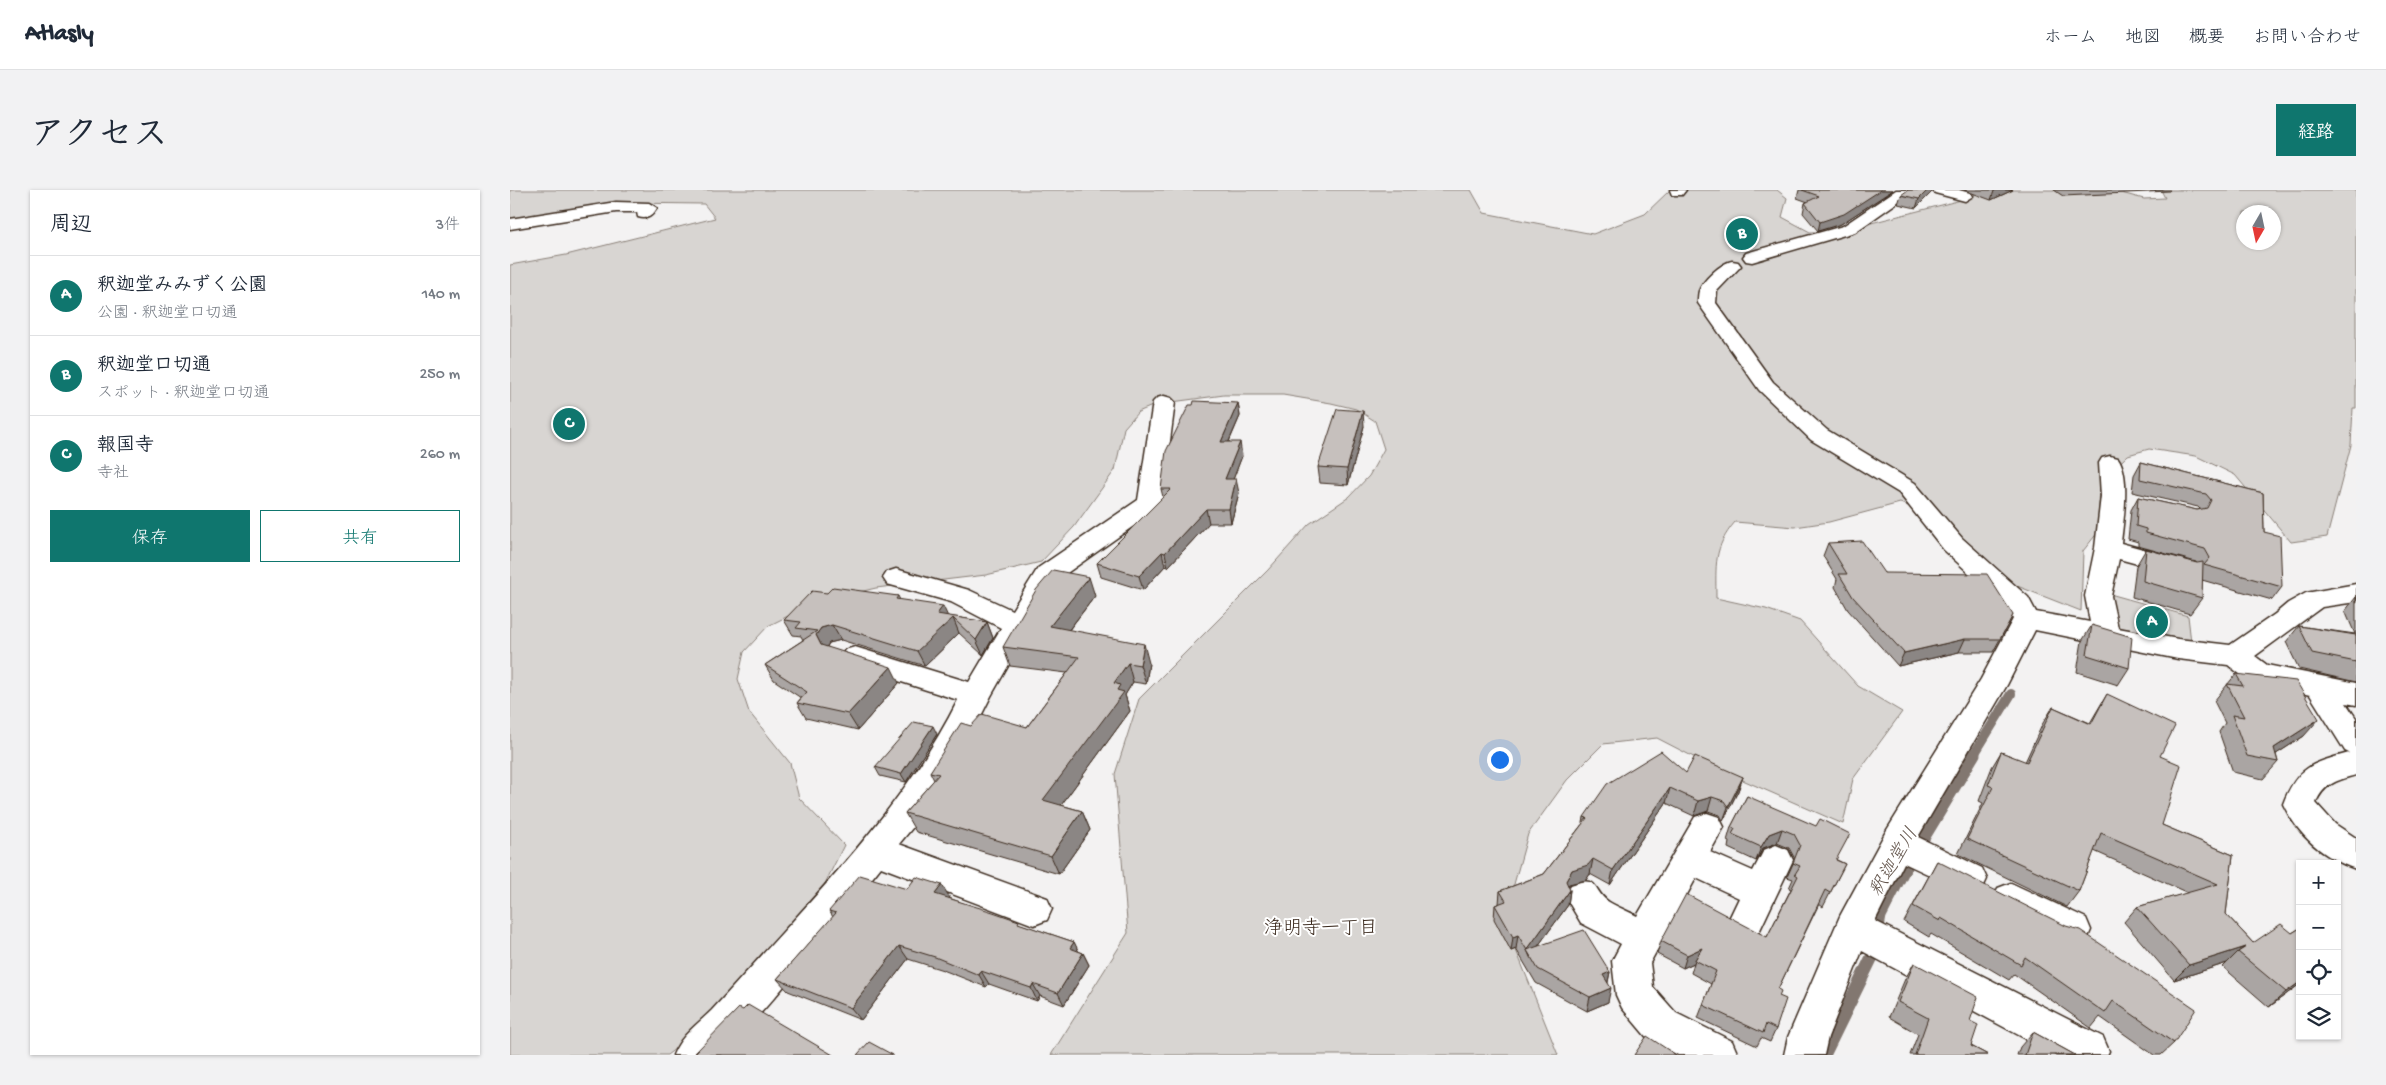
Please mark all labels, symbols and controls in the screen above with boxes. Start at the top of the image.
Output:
text: Atlasly [25,20,94,49]
text: ホーム [2044,28,2097,49]
text: 地図 [2125,28,2161,49]
text: 概要 [2189,28,2225,49]
text: お問い合わせ [2253,28,2361,49]
button: 経路 [2276,104,2356,156]
text: アクセス [30,117,168,158]
north arrow [2236,205,2281,250]
text: 周辺 [50,214,92,239]
pin: B [1726,215,1758,253]
text: 3件 [436,217,460,236]
text: 釈迦堂みみずく公園 [97,275,267,298]
text: A [61,286,71,305]
text: 140 m [422,286,460,305]
text: 公園 · 釈迦堂口切通 [97,305,238,324]
text: 釈迦堂口切通 [97,355,211,378]
text: B [62,366,70,385]
text: 250 m [420,366,460,385]
text: スポット · 釈迦堂口切通 [97,385,270,404]
pin: C [553,405,585,443]
text: 報国寺 [97,435,154,458]
text: C [62,446,70,465]
text: 260 m [420,446,460,465]
text: 寺社 [97,465,129,484]
button: 保存 [50,510,250,562]
button: 共有 [260,510,460,562]
pin: A [2136,603,2168,641]
your location [1487,747,1513,773]
water label: 釈迦堂川 [1865,824,1924,901]
map controls [2296,860,2341,1040]
button: + [2296,860,2341,905]
button: − [2296,905,2341,950]
district label: 浄明寺一丁目 [1264,917,1378,941]
button: locate [2296,950,2341,995]
button: layers [2296,995,2341,1040]

